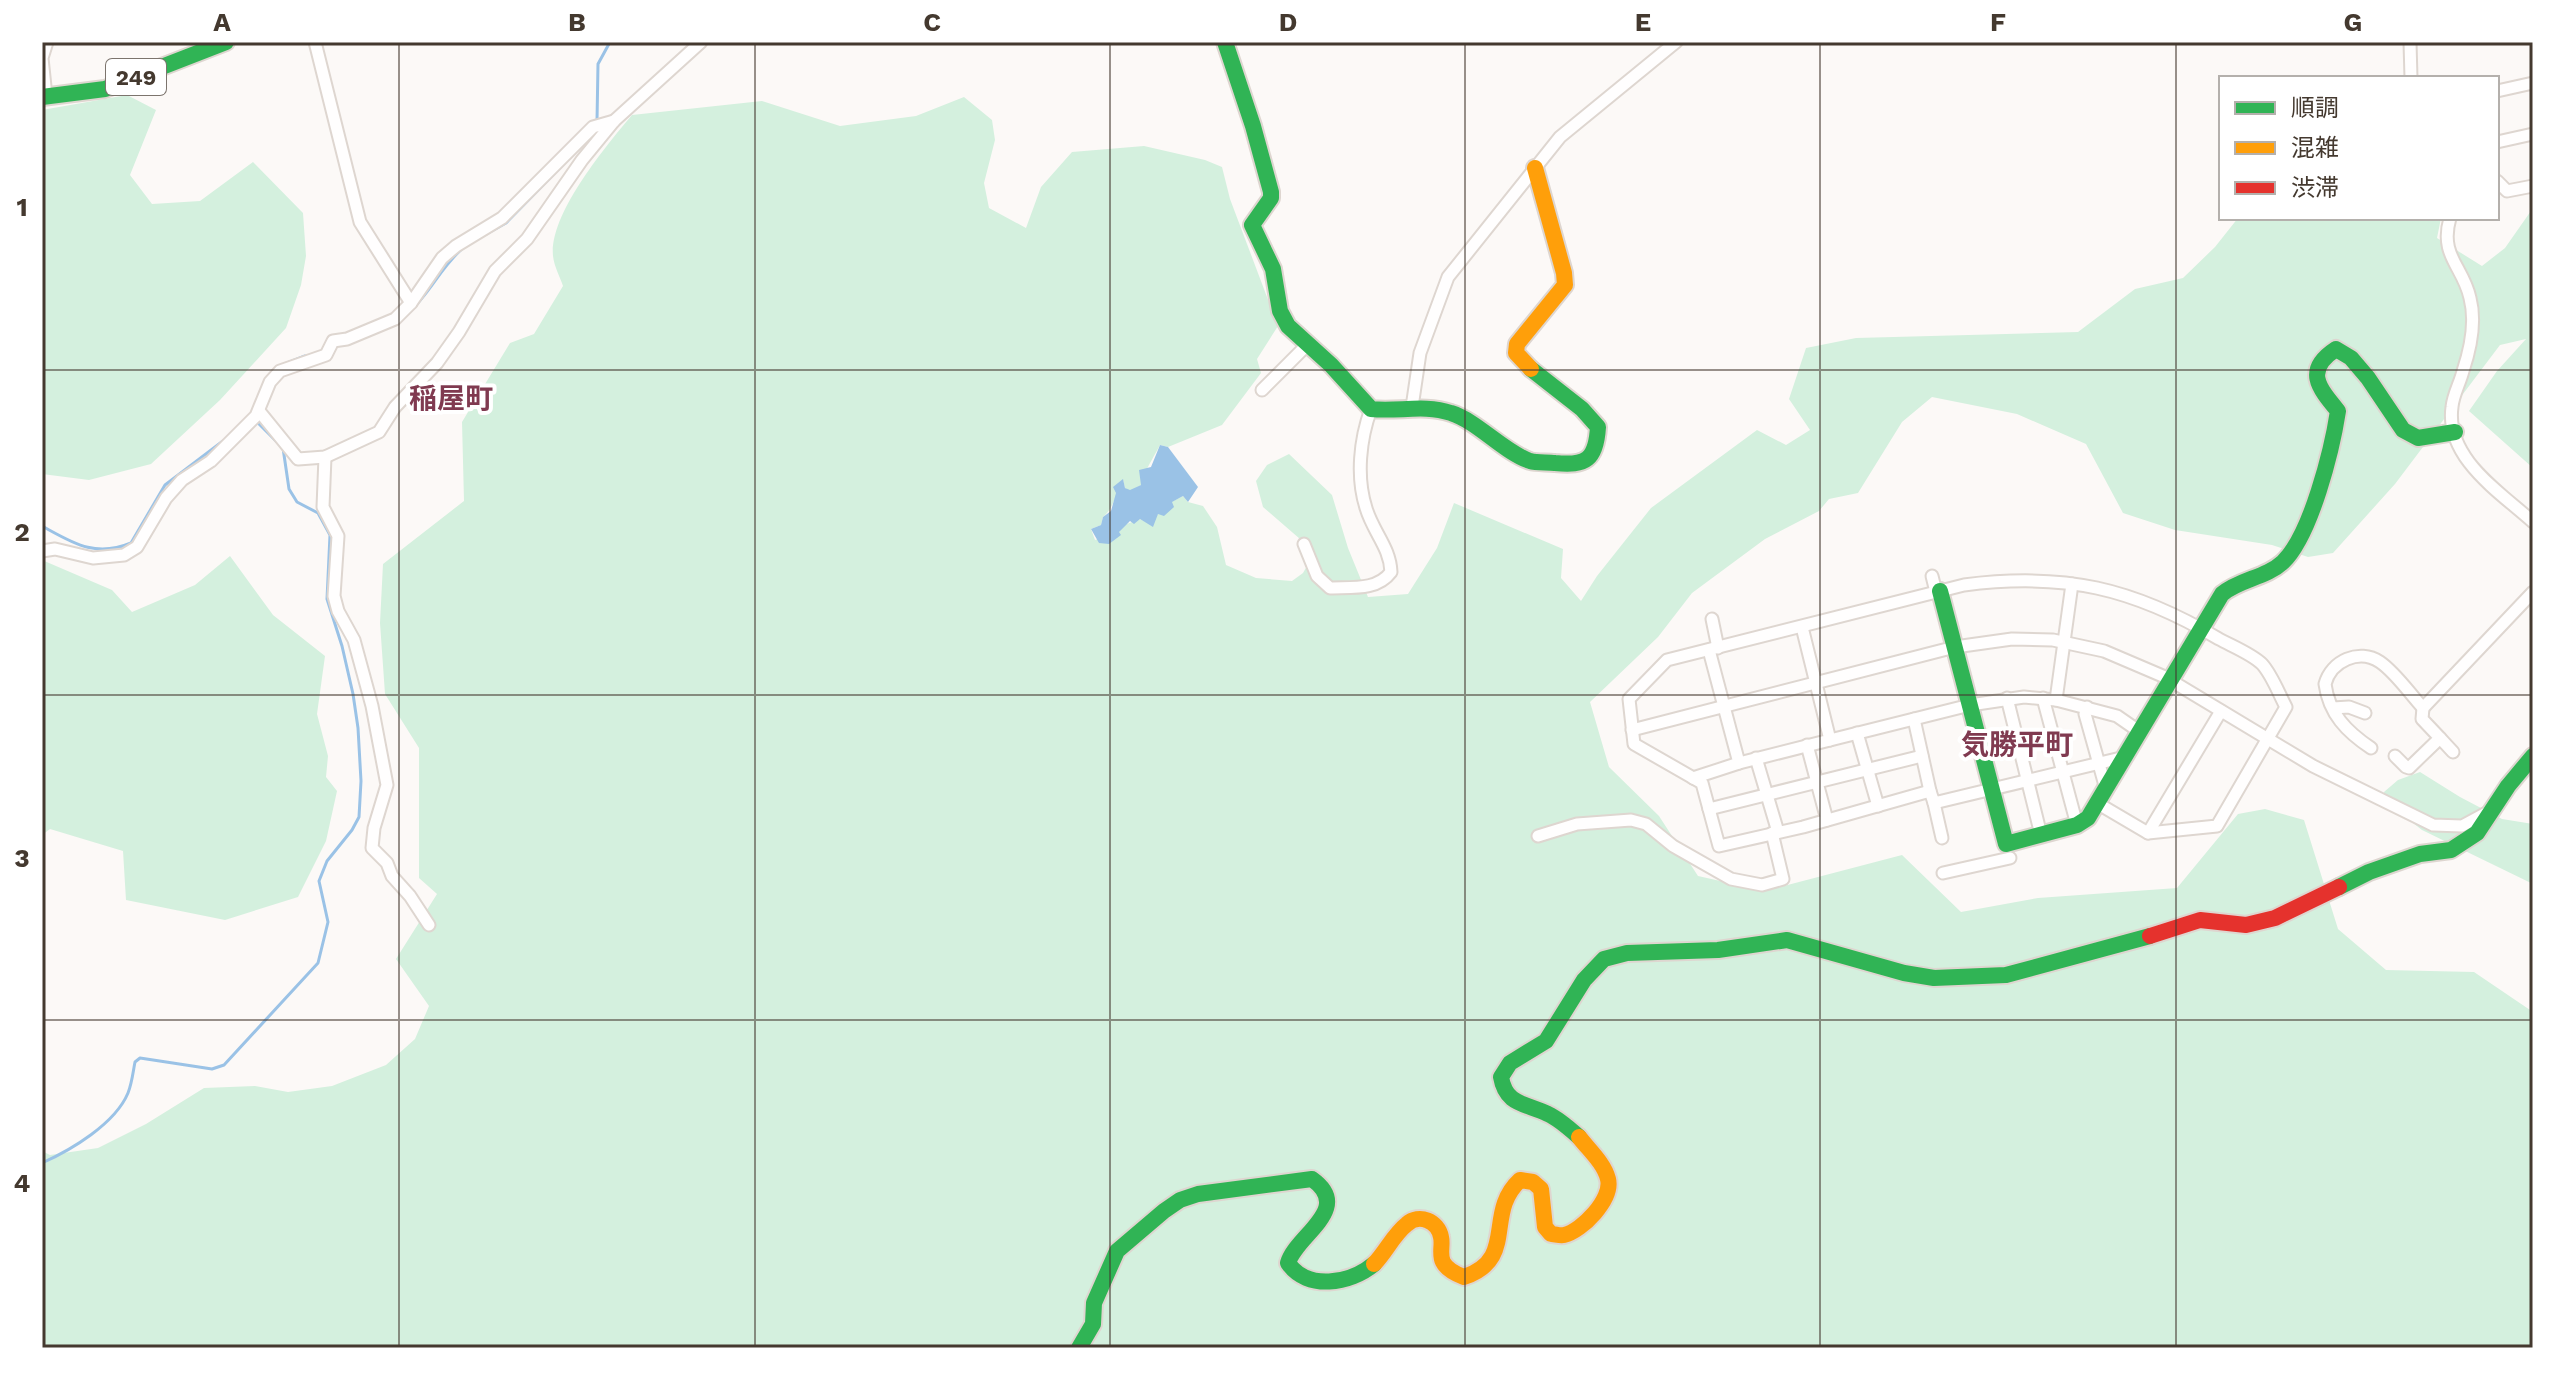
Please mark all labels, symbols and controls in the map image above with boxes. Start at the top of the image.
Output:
text: A [213,7,231,37]
text: B [568,7,586,37]
text: C [923,7,941,37]
text: D [1279,7,1297,37]
text: E [1635,7,1651,37]
text: F [1990,7,2006,37]
text: G [2344,7,2362,37]
road number: 249 [106,59,166,95]
legend [2219,76,2499,220]
text: 順調 [2291,94,2339,122]
text: 混雑 [2291,134,2339,162]
text: 渋滞 [2291,174,2339,202]
text: 1 [16,192,28,222]
district label: 稲屋町 [409,382,493,415]
text: 2 [14,517,30,547]
district label: 気勝平町 [1961,728,2073,761]
text: 3 [14,843,30,873]
text: 4 [14,1168,31,1198]

